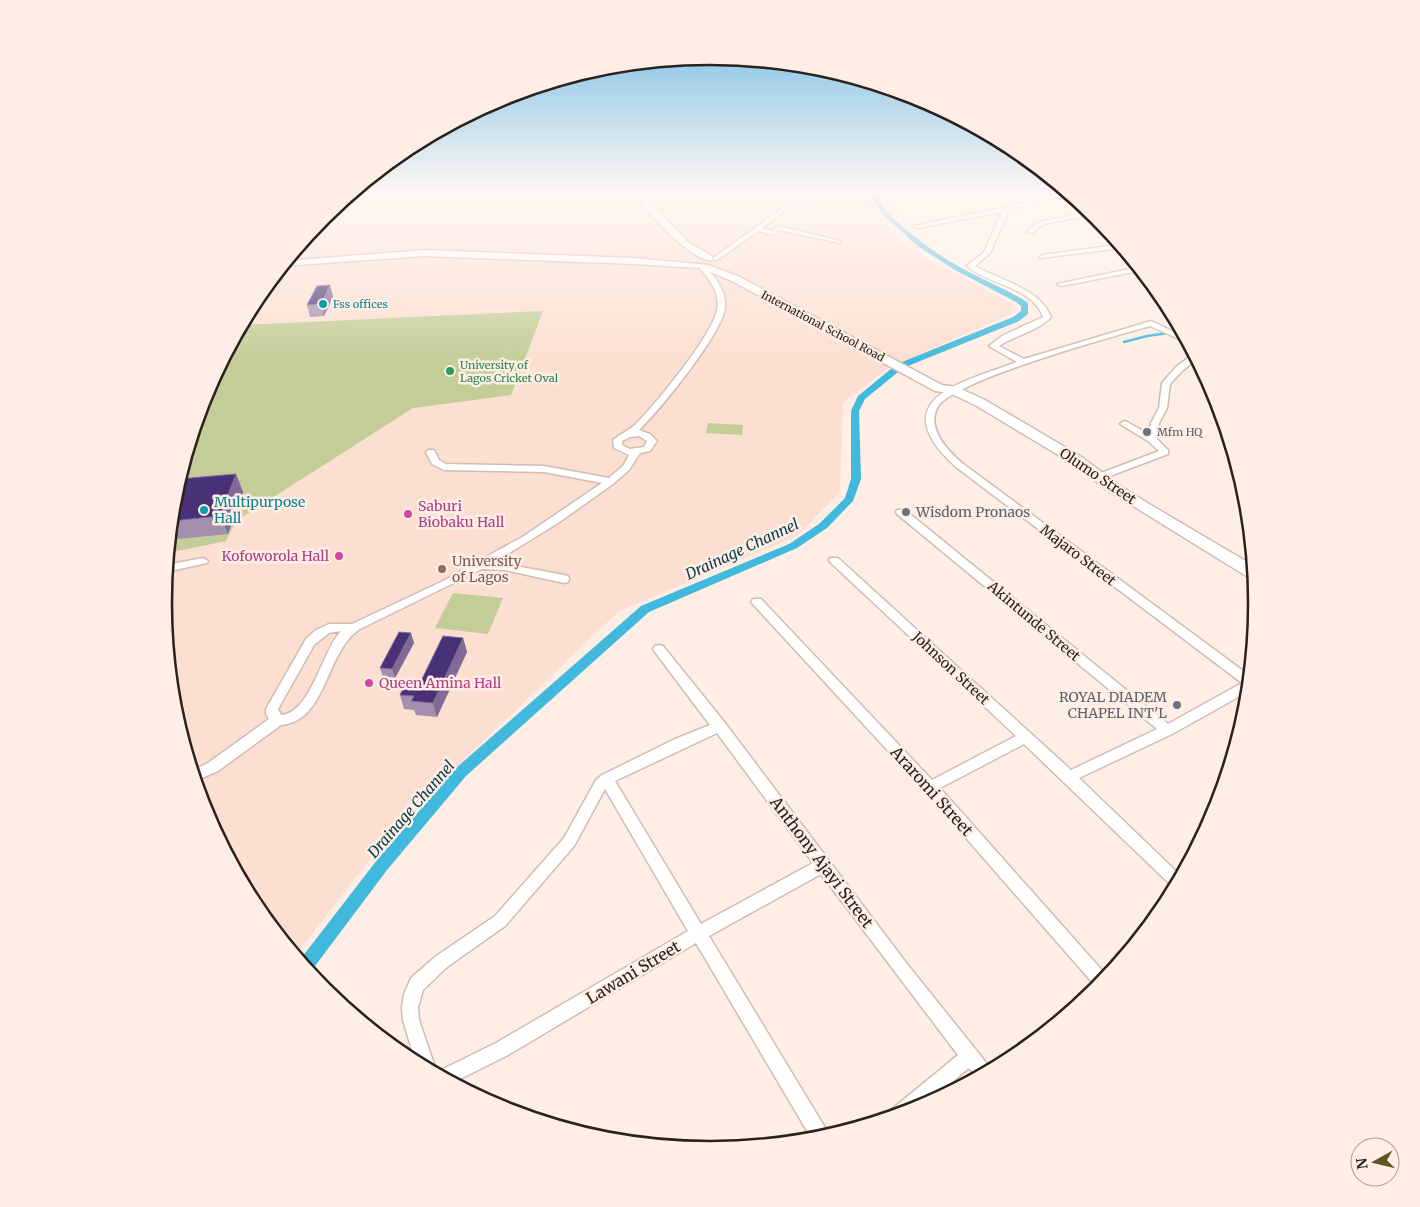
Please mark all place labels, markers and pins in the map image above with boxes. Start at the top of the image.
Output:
place label: Fss offices [333,297,388,311]
marker: Fss offices [317,298,329,310]
place label: University of Lagos Cricket Oval [460,358,559,385]
marker: University of Lagos Cricket Oval [444,365,456,377]
place label: Mfm HQ [1157,425,1203,439]
marker: Mfm HQ [1141,426,1153,438]
place label: Multipurpose Hall [214,493,305,527]
place label: Saburi Biobaku Hall [418,497,505,531]
place label: Wisdom Pronaos [915,503,1030,521]
marker: Multipurpose Hall [198,504,210,516]
marker: Wisdom Pronaos [900,506,912,518]
marker: Saburi Biobaku Hall [402,508,414,520]
place label: Kofoworola Hall [221,547,330,565]
marker: Kofoworola Hall [333,550,345,562]
place label: University of Lagos [452,552,523,586]
marker: University of Lagos [436,563,448,575]
place label: Queen Amina Hall [379,674,502,692]
marker: Queen Amina Hall [363,677,375,689]
place label: ROYAL DIADEM CHAPEL INT'L [1059,688,1167,722]
marker: ROYAL DIADEM CHAPEL INT'L [1171,699,1183,711]

